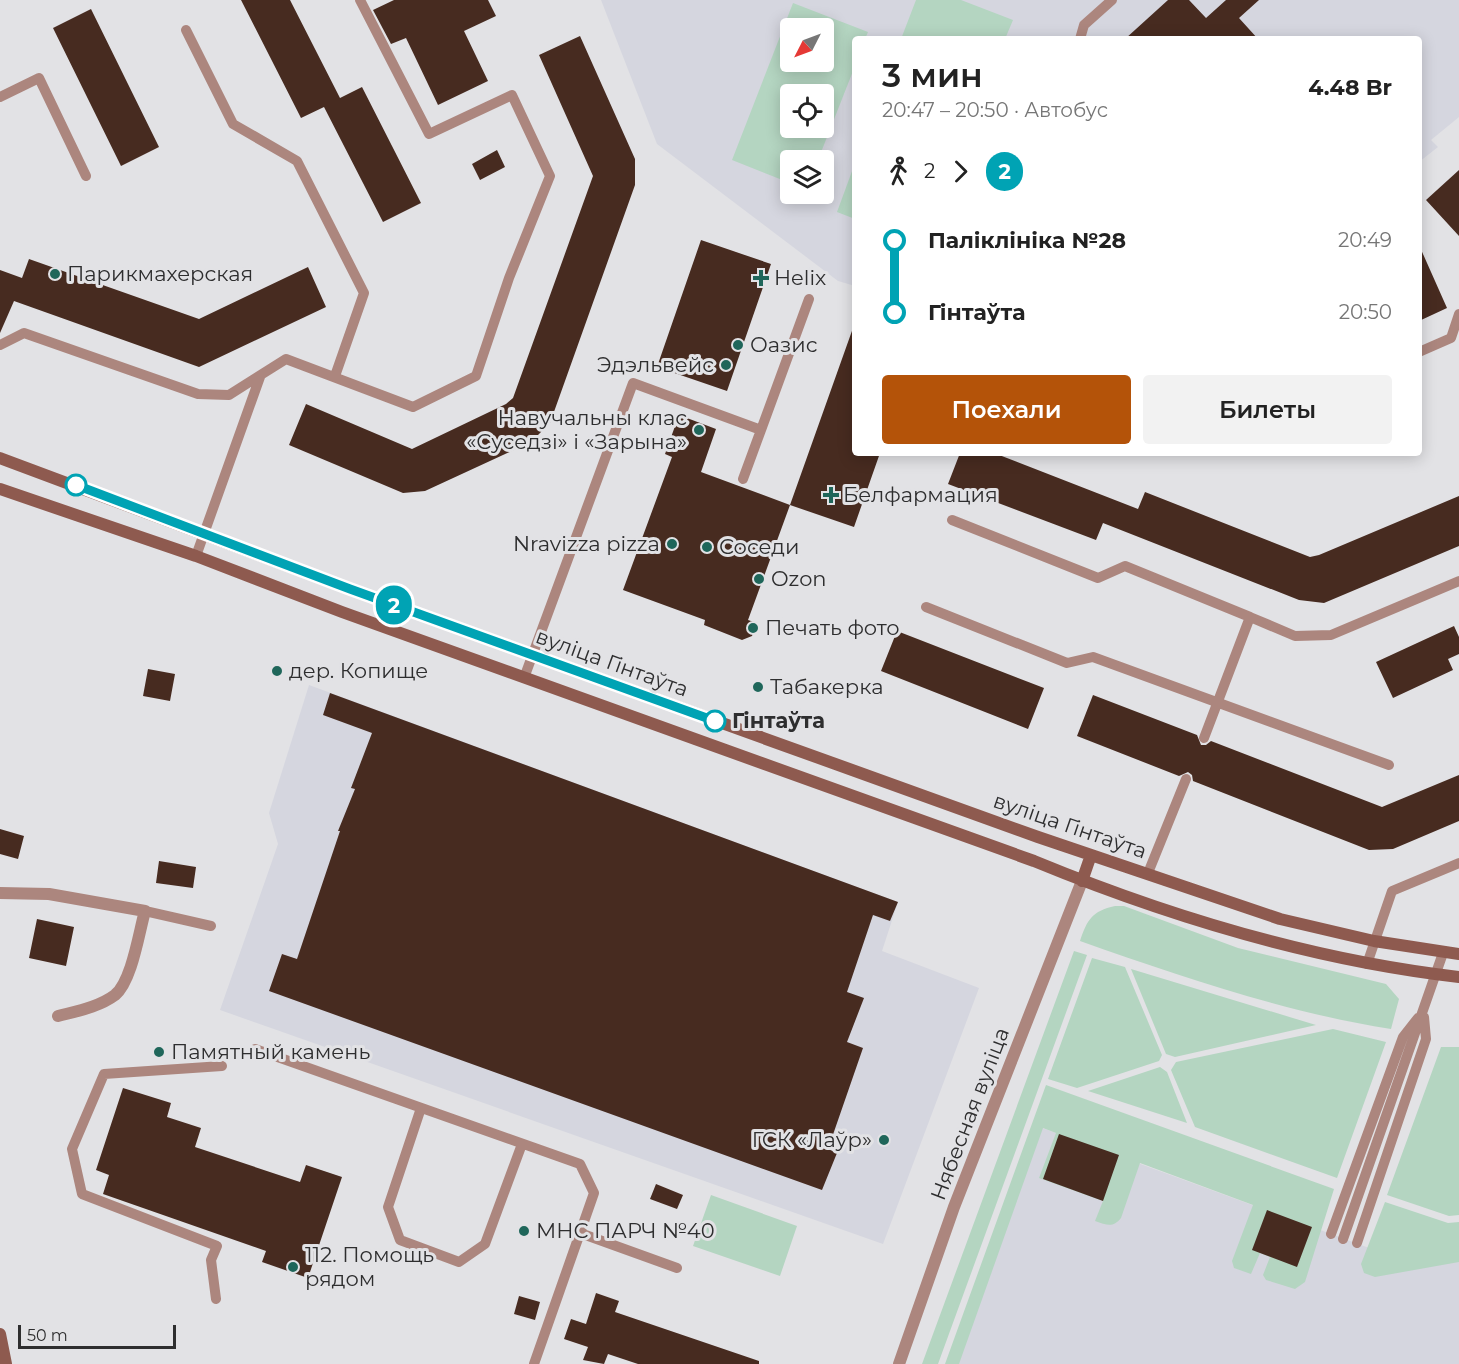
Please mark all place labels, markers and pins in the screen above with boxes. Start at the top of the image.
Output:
place label: Парикмахерская [67,261,253,286]
place label: Helix [774,265,826,290]
marker: Парикмахерская [48,267,62,281]
marker: Helix [752,269,770,287]
place label: Оазис [750,332,818,357]
marker: Оазис [731,338,745,352]
place label: Эдэльвейс [597,352,714,377]
marker: Эдэльвейс [719,358,733,372]
place label: Навучальны клас «Суседзі» і «Зарына» [466,405,687,454]
marker: Навучальны клас «Суседзі» і «Зарына» [692,423,706,437]
unlabelled marker [65,474,87,496]
place label: Белфармация [843,482,998,507]
marker: Белфармация [824,488,838,502]
place label: Nravizza pizza [513,531,660,556]
place label: Соседи [719,534,799,559]
marker: Nravizza pizza [665,537,679,551]
marker: Соседи [700,540,714,554]
place label: Ozon [771,566,827,591]
marker: Ozon [752,572,766,586]
place label: Печать фото [765,615,900,640]
marker: Печать фото [746,621,760,635]
place label: дер. Копище [289,658,428,683]
marker: дер. Копище [270,664,284,678]
place label: Табакерка [770,674,883,699]
marker: Табакерка [751,680,765,694]
place label: Гінтаўта [732,708,825,733]
marker: Гінтаўта [704,710,726,732]
place label: Памятный камень [171,1039,370,1064]
marker: Памятный камень [152,1045,166,1059]
place label: ГСК «Лаўр» [752,1127,872,1152]
marker: ГСК «Лаўр» [877,1133,891,1147]
place label: МНС ПАРЧ №40 [536,1218,715,1243]
marker: МНС ПАРЧ №40 [517,1224,531,1238]
place label: 112. Помощь рядом [305,1242,434,1291]
marker: 112. Помощь рядом [286,1260,300,1274]

